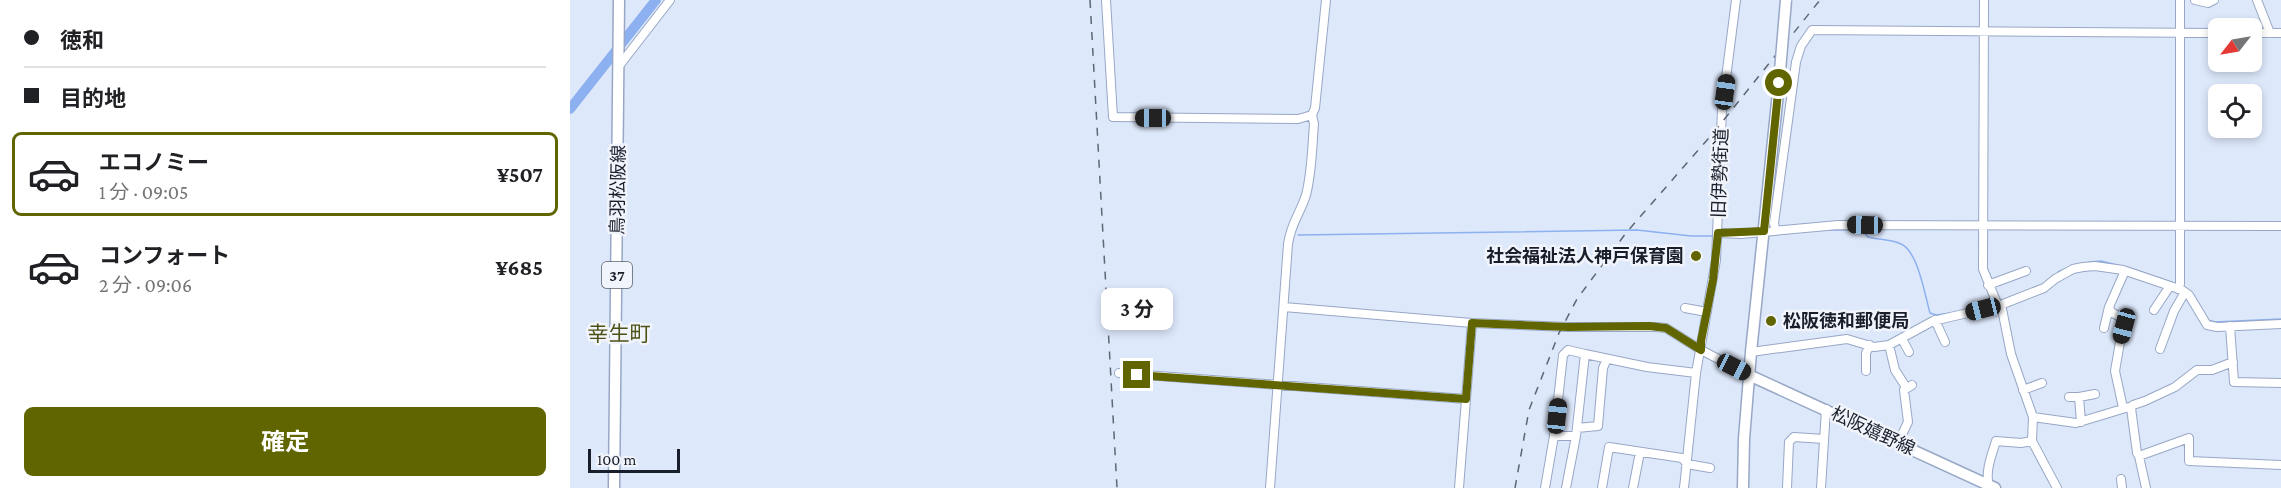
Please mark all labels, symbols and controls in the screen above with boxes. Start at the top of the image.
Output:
north arrow [2208,18,2262,72]
map controls [2208,18,2262,138]
text: 徳和 [60,28,104,53]
route start [1765,69,1792,96]
car [1714,73,1736,111]
button: locate [2208,84,2262,138]
text: 目的地 [60,86,126,111]
car [1135,109,1171,127]
street label: 旧伊勢街道 [1708,128,1732,218]
street label: 鳥羽松阪線 [607,145,629,235]
icon: car [27,147,81,201]
text: エコノミー [99,150,209,175]
text: ¥507 [497,162,543,187]
text: 1 分 · 09:05 [99,181,188,203]
car [1847,216,1883,234]
icon: car [27,240,81,294]
text: コンフォート [99,243,230,268]
place label: 社会福祉法人神戸保育園 [1486,246,1684,266]
marker: 社会福祉法人神戸保育園 [1689,249,1703,263]
text: ¥685 [496,255,543,280]
road number: 37 [602,262,632,288]
text: 2 分 · 09:06 [99,274,192,296]
callout: 3 分 [1101,288,1173,330]
car [1963,296,2003,322]
text: 3 分 [1120,298,1154,320]
car [2111,306,2137,346]
place label: 松阪徳和郵便局 [1783,311,1909,331]
marker: 松阪徳和郵便局 [1764,314,1778,328]
district label: 幸生町 [588,322,651,346]
car [1714,351,1754,383]
route end [1123,361,1150,388]
car [1546,397,1568,435]
street label: 松阪嬉野線 [1828,403,1918,459]
button: 確定 [24,407,546,476]
scale bar [588,446,680,474]
text: 100 m [597,451,636,468]

